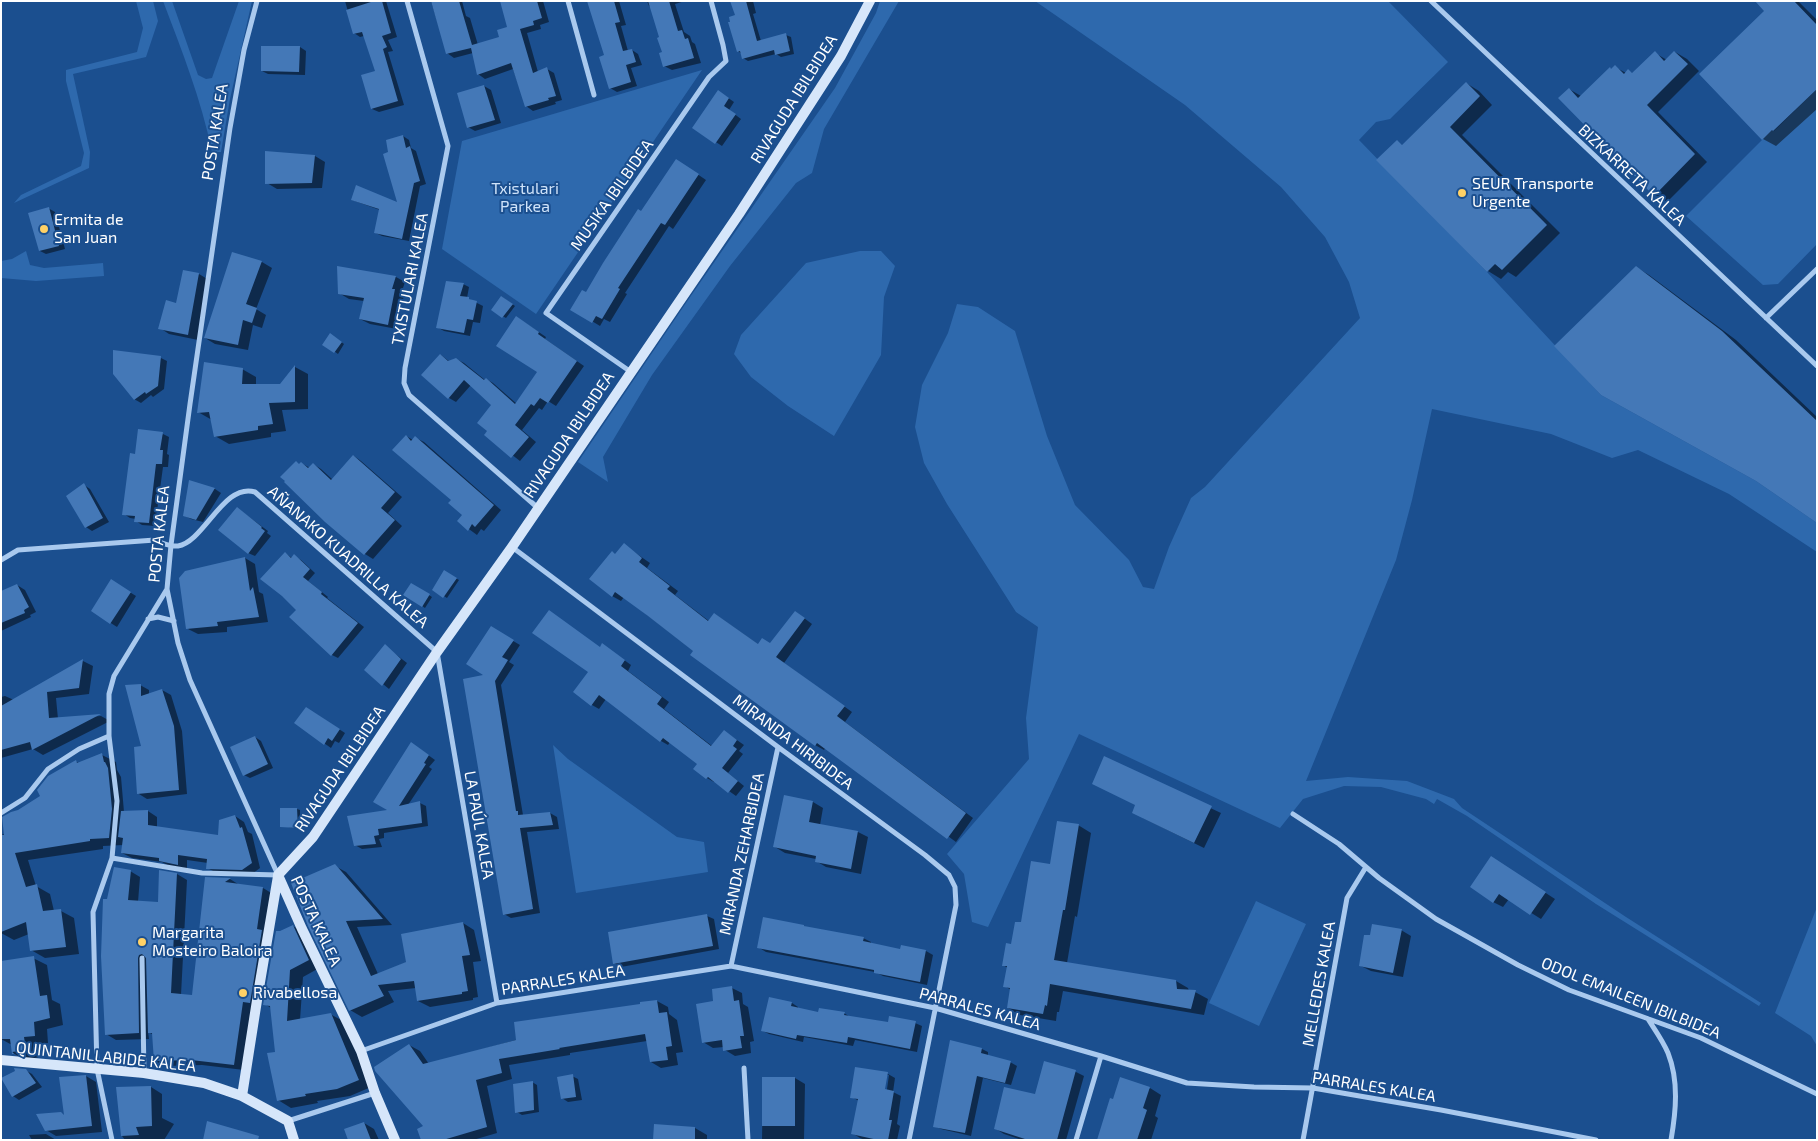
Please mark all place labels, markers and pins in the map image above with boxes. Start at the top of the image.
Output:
place label: SEUR Transporte Urgente [1472,174,1594,212]
marker: SEUR Transporte Urgente [1456,187,1468,199]
place label: Ermita de San Juan [54,210,124,248]
marker: Ermita de San Juan [38,223,50,235]
place label: Margarita Mosteiro Baloira [152,923,272,961]
marker: Margarita Mosteiro Baloira [136,936,148,948]
place label: Rivabellosa [253,983,337,1003]
marker: Rivabellosa [237,987,249,999]

